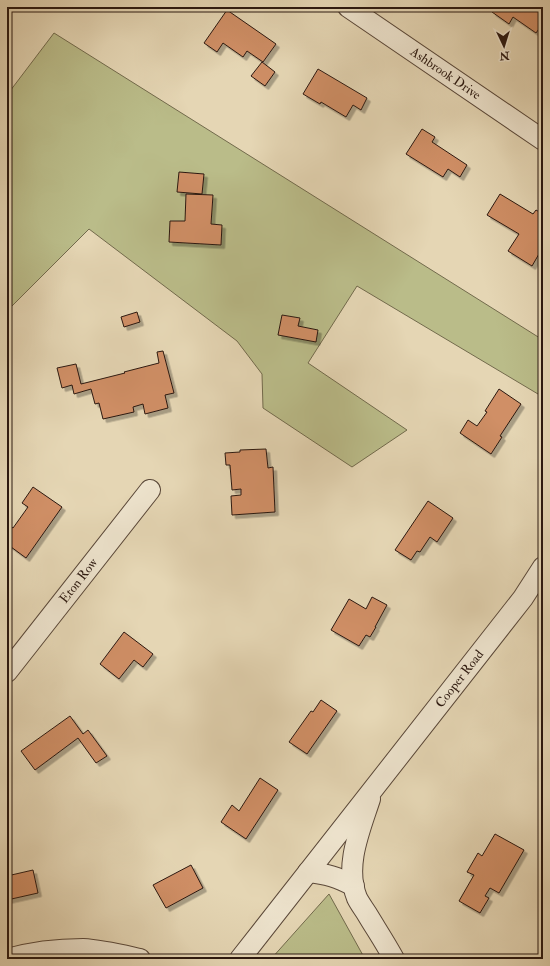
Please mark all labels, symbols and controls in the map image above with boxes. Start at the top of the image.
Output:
north arrow [484,26,524,66]
street label: Ashbrook Drive [406,43,484,103]
text: N [498,49,511,62]
street label: Eton Row [56,554,102,606]
street label: Cooper Road [432,646,488,711]

